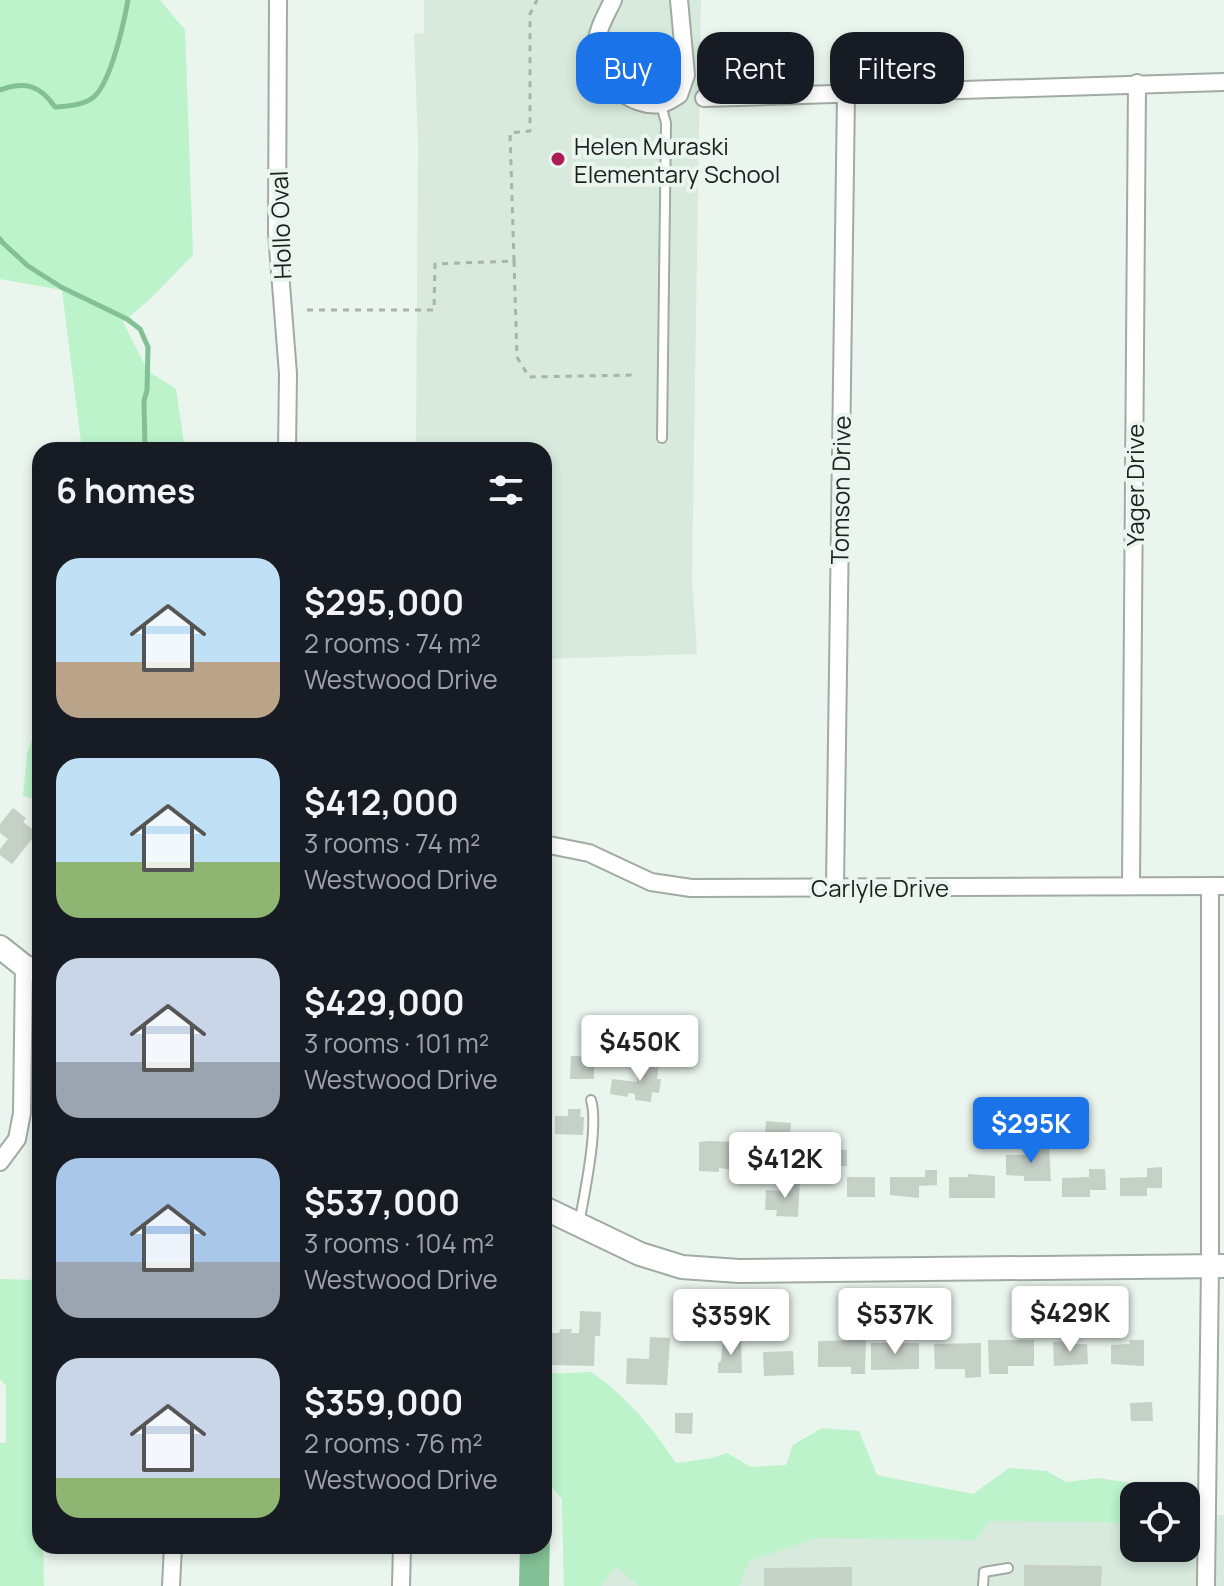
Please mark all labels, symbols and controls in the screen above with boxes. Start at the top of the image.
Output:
chip: Buy [576,32,681,104]
chip: Rent [697,32,814,104]
chip: Filters [830,32,964,104]
place label: Helen Muraski Elementary School [574,129,780,190]
marker: Helen Muraski Elementary School [549,150,567,168]
street label: Hollo Oval [262,170,298,280]
street label: Tomson Drive [822,415,858,565]
street label: Yager Drive [1118,424,1151,546]
text: 6 homes [56,467,195,513]
icon: filters [484,468,528,512]
text: $295,000 [304,579,464,625]
icon: home [120,590,216,686]
text: 2 rooms · 74 m² [304,625,481,661]
text: Westwood Drive [304,661,498,697]
text: $412,000 [304,779,459,825]
icon: home [120,790,216,886]
text: 3 rooms · 74 m² [304,825,480,861]
text: Westwood Drive [304,861,498,897]
street label: Carlyle Drive [811,871,949,904]
text: $429,000 [304,979,465,1025]
icon: home [120,990,216,1086]
pin: $450K [584,1015,696,1083]
text: $450K [599,1023,681,1059]
text: 3 rooms · 101 m² [304,1025,489,1061]
text: Westwood Drive [304,1061,498,1097]
pin: $295K [975,1097,1087,1165]
text: $295K [991,1105,1071,1141]
pin: $412K [729,1132,841,1200]
text: $412K [747,1140,823,1176]
text: $537,000 [304,1179,460,1225]
icon: home [120,1190,216,1286]
text: 3 rooms · 104 m² [304,1225,494,1261]
text: Westwood Drive [304,1261,498,1297]
pin: $429K [1014,1286,1126,1354]
pin: $537K [839,1288,951,1356]
pin: $359K [675,1289,787,1357]
text: $429K [1030,1294,1110,1330]
text: $537K [856,1296,934,1332]
text: $359K [691,1297,771,1333]
text: $359,000 [304,1379,463,1425]
icon: home [120,1390,216,1486]
text: 2 rooms · 76 m² [304,1425,483,1461]
text: Westwood Drive [304,1461,498,1497]
map controls [1120,1482,1200,1562]
button: locate [1120,1482,1200,1562]

